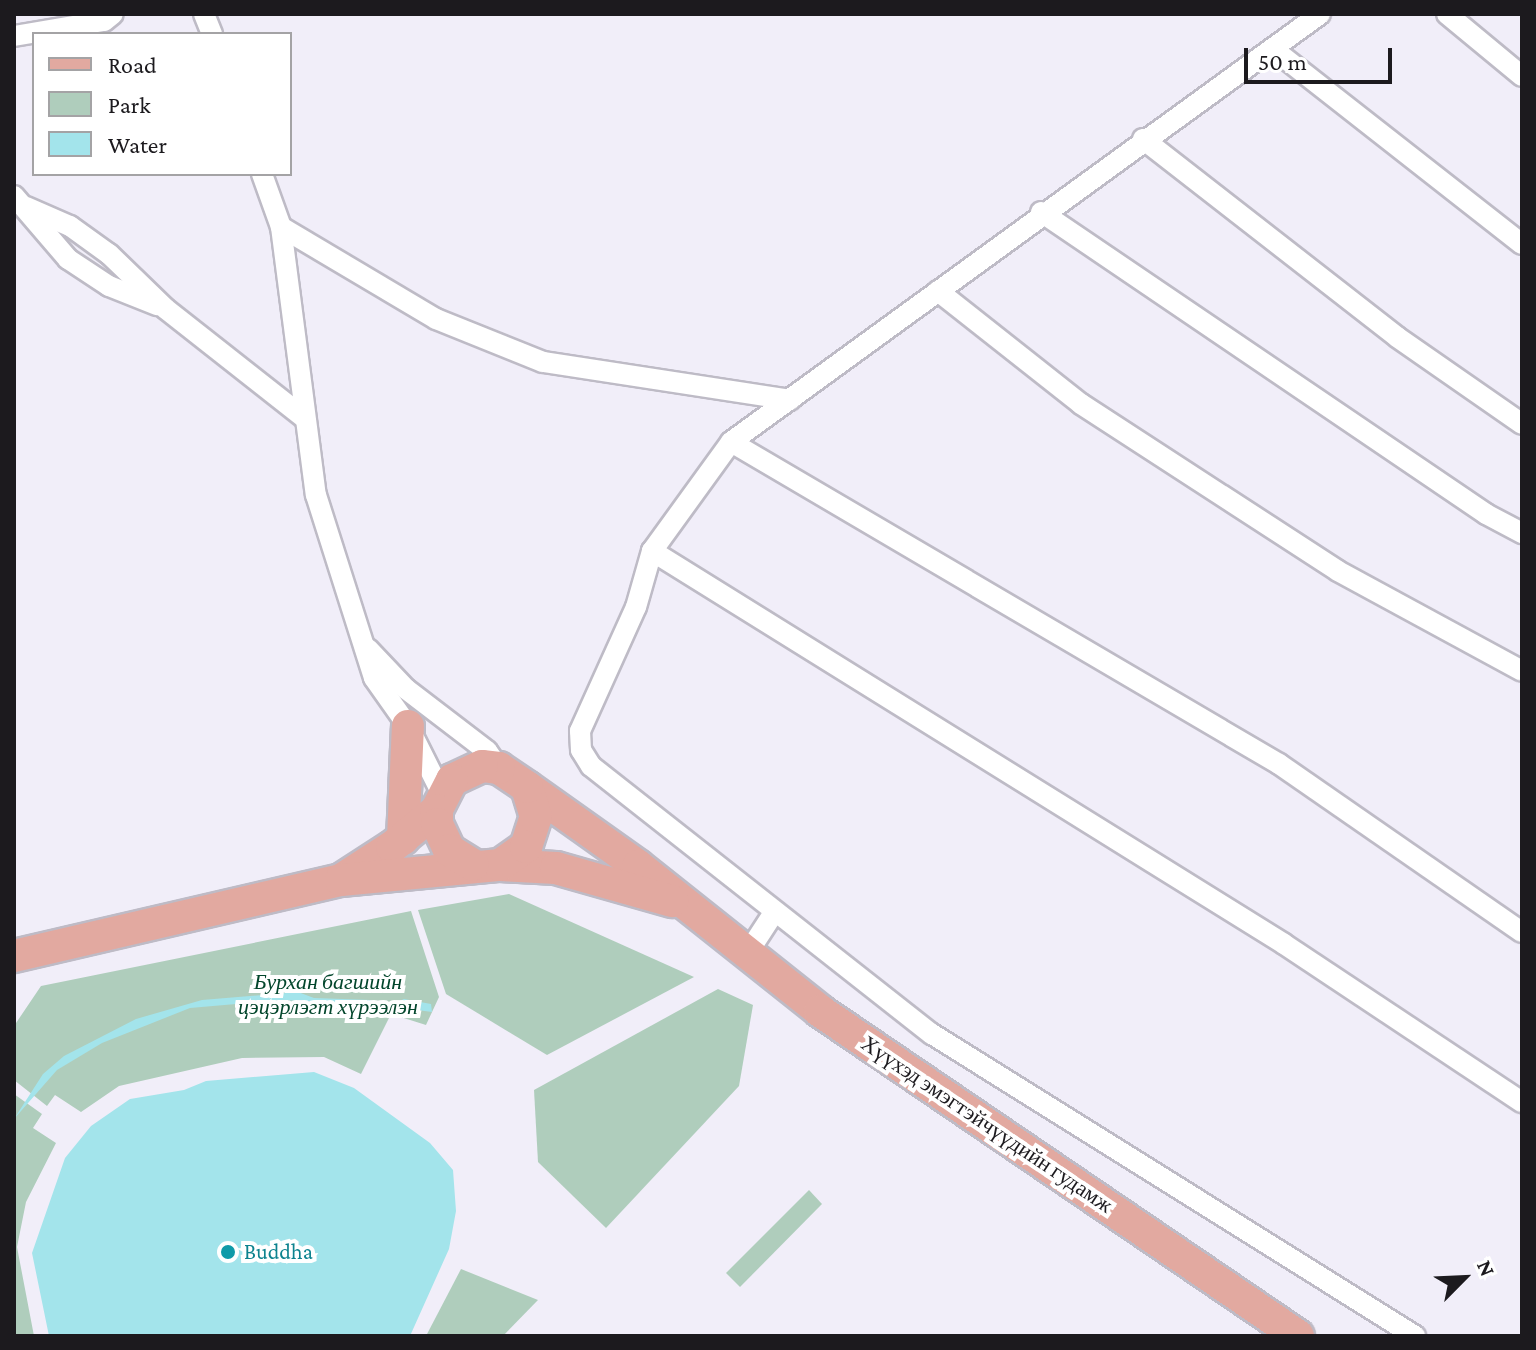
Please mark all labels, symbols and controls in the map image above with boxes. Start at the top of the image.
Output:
legend [32,32,292,176]
scale bar [1248,32,1396,82]
text: 50 m [1258,48,1307,75]
text: Road [108,51,157,78]
text: Park [108,91,151,118]
text: Water [108,131,167,158]
park label: Бурхан багшийн цэцэрлэгт хүрээлэн [238,968,418,1020]
street label: Хүүхэд эмэгтэйчүүдийн гудамж [856,1030,1118,1218]
north arrow [1424,1238,1504,1318]
place label: Buddha [244,1239,313,1265]
marker: Buddha [219,1243,237,1261]
text: N [1472,1256,1501,1280]

